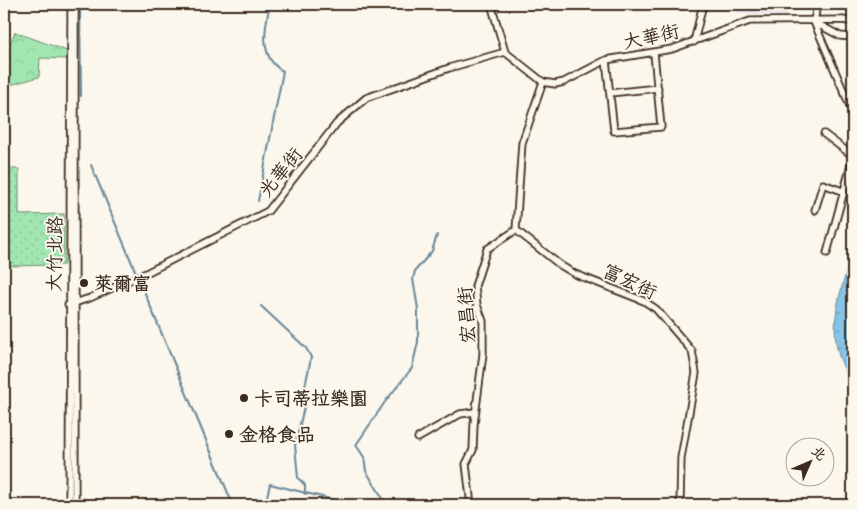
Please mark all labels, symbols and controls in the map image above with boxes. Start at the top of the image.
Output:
street label: 大華街 [621,18,682,55]
street label: 光華街 [253,142,308,202]
street label: 大竹北路 [41,216,68,292]
street label: 富宏街 [599,258,661,305]
place label: 萊爾富 [94,271,151,296]
marker: 萊爾富 [78,277,90,289]
street label: 宏昌街 [452,286,481,344]
place label: 卡司蒂拉樂園 [254,386,368,411]
marker: 卡司蒂拉樂園 [238,392,250,404]
place label: 金格食品 [239,422,315,447]
marker: 金格食品 [223,428,235,440]
north arrow [784,436,834,486]
text: 北 [808,441,831,464]

